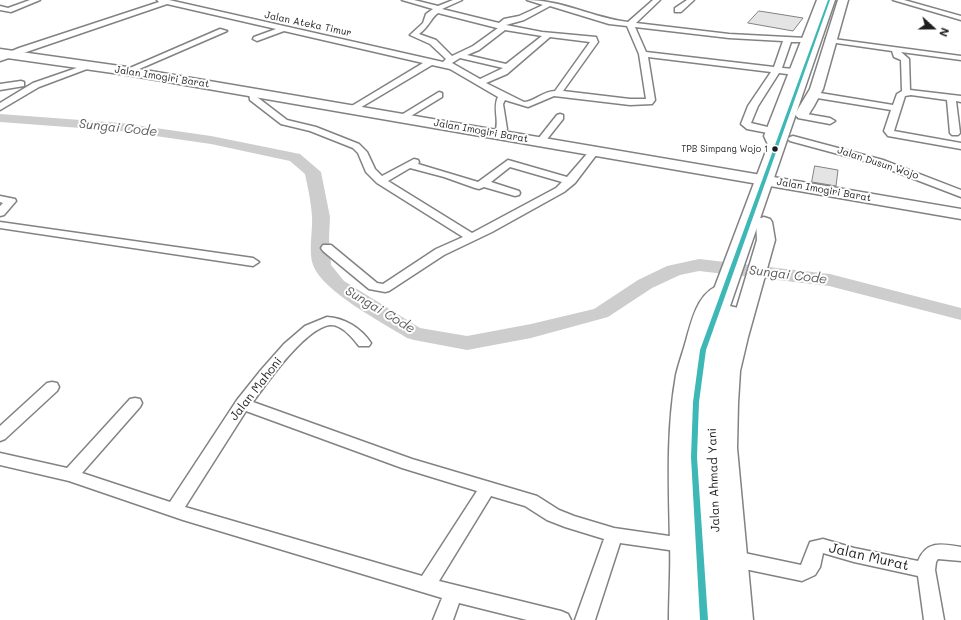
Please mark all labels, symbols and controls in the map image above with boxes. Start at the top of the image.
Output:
north arrow [913,8,953,48]
street label: Jalan Ateka Timur [263,9,353,39]
text: N [936,26,953,39]
street label: Jalan Imogiri Barat [114,64,210,90]
water label: Sungai Code [78,116,158,140]
street label: Jalan Imogiri Barat [433,117,529,145]
place label: TPB Simpang Wojo 1 [681,144,768,154]
marker: TPB Simpang Wojo 1 [770,144,780,154]
street label: Jalan Dusun Wojo [836,144,920,182]
street label: Jalan Imogiri Barat [776,176,872,204]
water label: Sungai Code [748,262,828,288]
water label: Sungai Code [342,283,418,337]
street label: Jalan Mahoni [227,355,285,423]
street label: Jalan Ahmad Yani [705,428,723,532]
street label: Jalan Murat [827,540,911,574]

